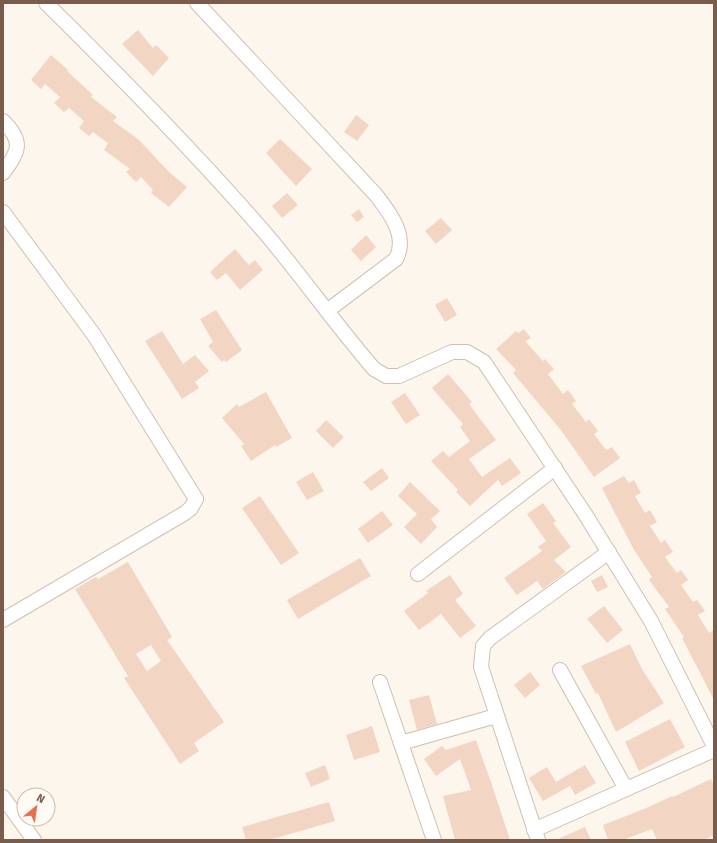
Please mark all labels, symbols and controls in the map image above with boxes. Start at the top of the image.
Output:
north arrow [16,787,56,827]
text: N [34,791,47,806]

